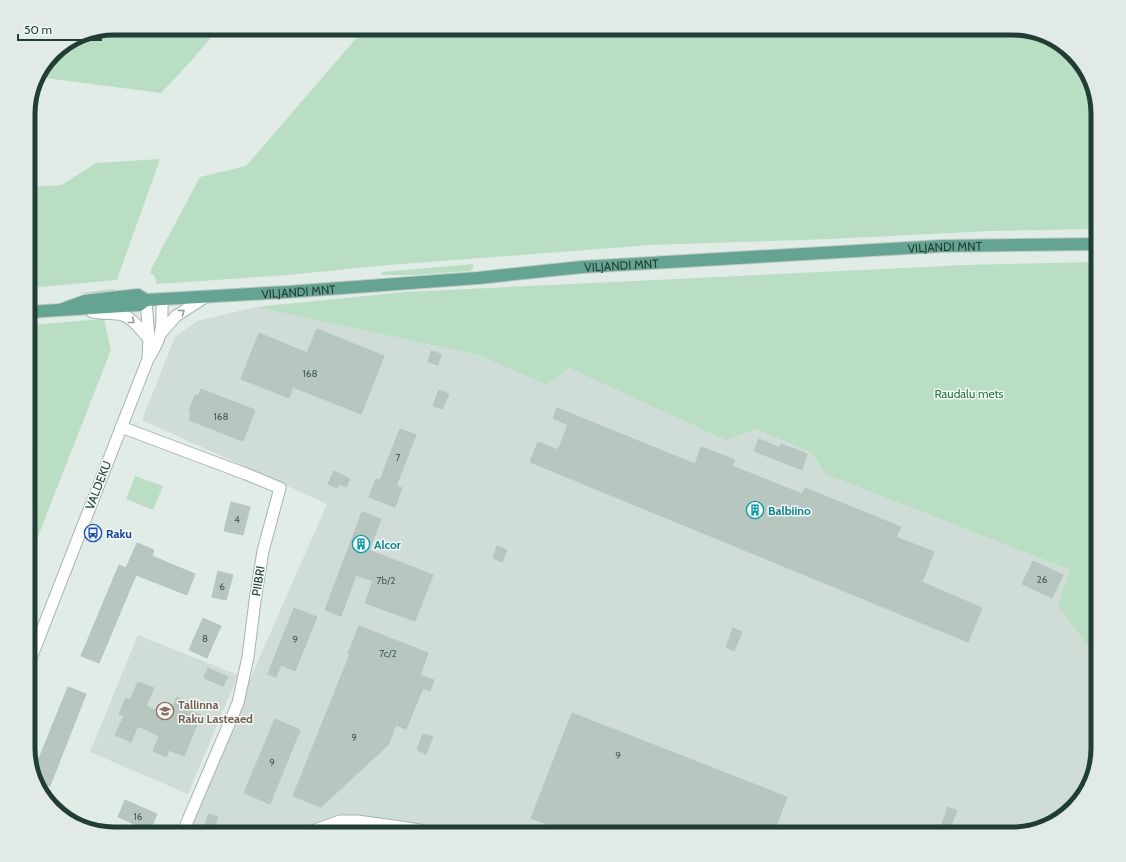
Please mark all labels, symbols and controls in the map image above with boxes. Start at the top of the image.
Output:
scale bar [18,16,101,42]
text: 50 m [24,22,52,37]
street label: VILJANDI MNT [907,238,983,255]
street label: VILJANDI MNT [584,255,660,274]
street label: VILJANDI MNT [261,281,337,301]
one-way arrow [178,309,185,317]
one-way arrow [127,317,135,324]
house number: 168 [302,367,318,380]
park label: Raudalu mets [934,386,1004,401]
house number: 168 [213,410,229,423]
house number: 7 [395,451,401,464]
street label: VALDEKU [82,459,114,511]
building icon: Balbiino [745,500,765,520]
place label: Balbiino [768,503,811,518]
house number: 4 [234,513,240,526]
bus stop icon: Raku [83,523,103,543]
place label: Raku [106,526,132,541]
building icon: Alcor [351,534,371,554]
place label: Alcor [374,537,401,552]
street label: PIIBRI [248,565,268,597]
house number: 26 [1037,573,1048,586]
house number: 7b/2 [376,574,396,587]
house number: 6 [219,580,225,593]
house number: 8 [202,632,208,645]
house number: 9 [292,633,298,646]
house number: 7c/2 [379,647,397,660]
place label: Tallinna Raku Lasteaed [178,697,253,726]
school or university icon: Tallinna Raku Lasteaed [155,701,175,721]
house number: 9 [351,731,357,744]
house number: 9 [615,749,621,762]
house number: 9 [269,756,275,769]
house number: 16 [134,810,143,823]

